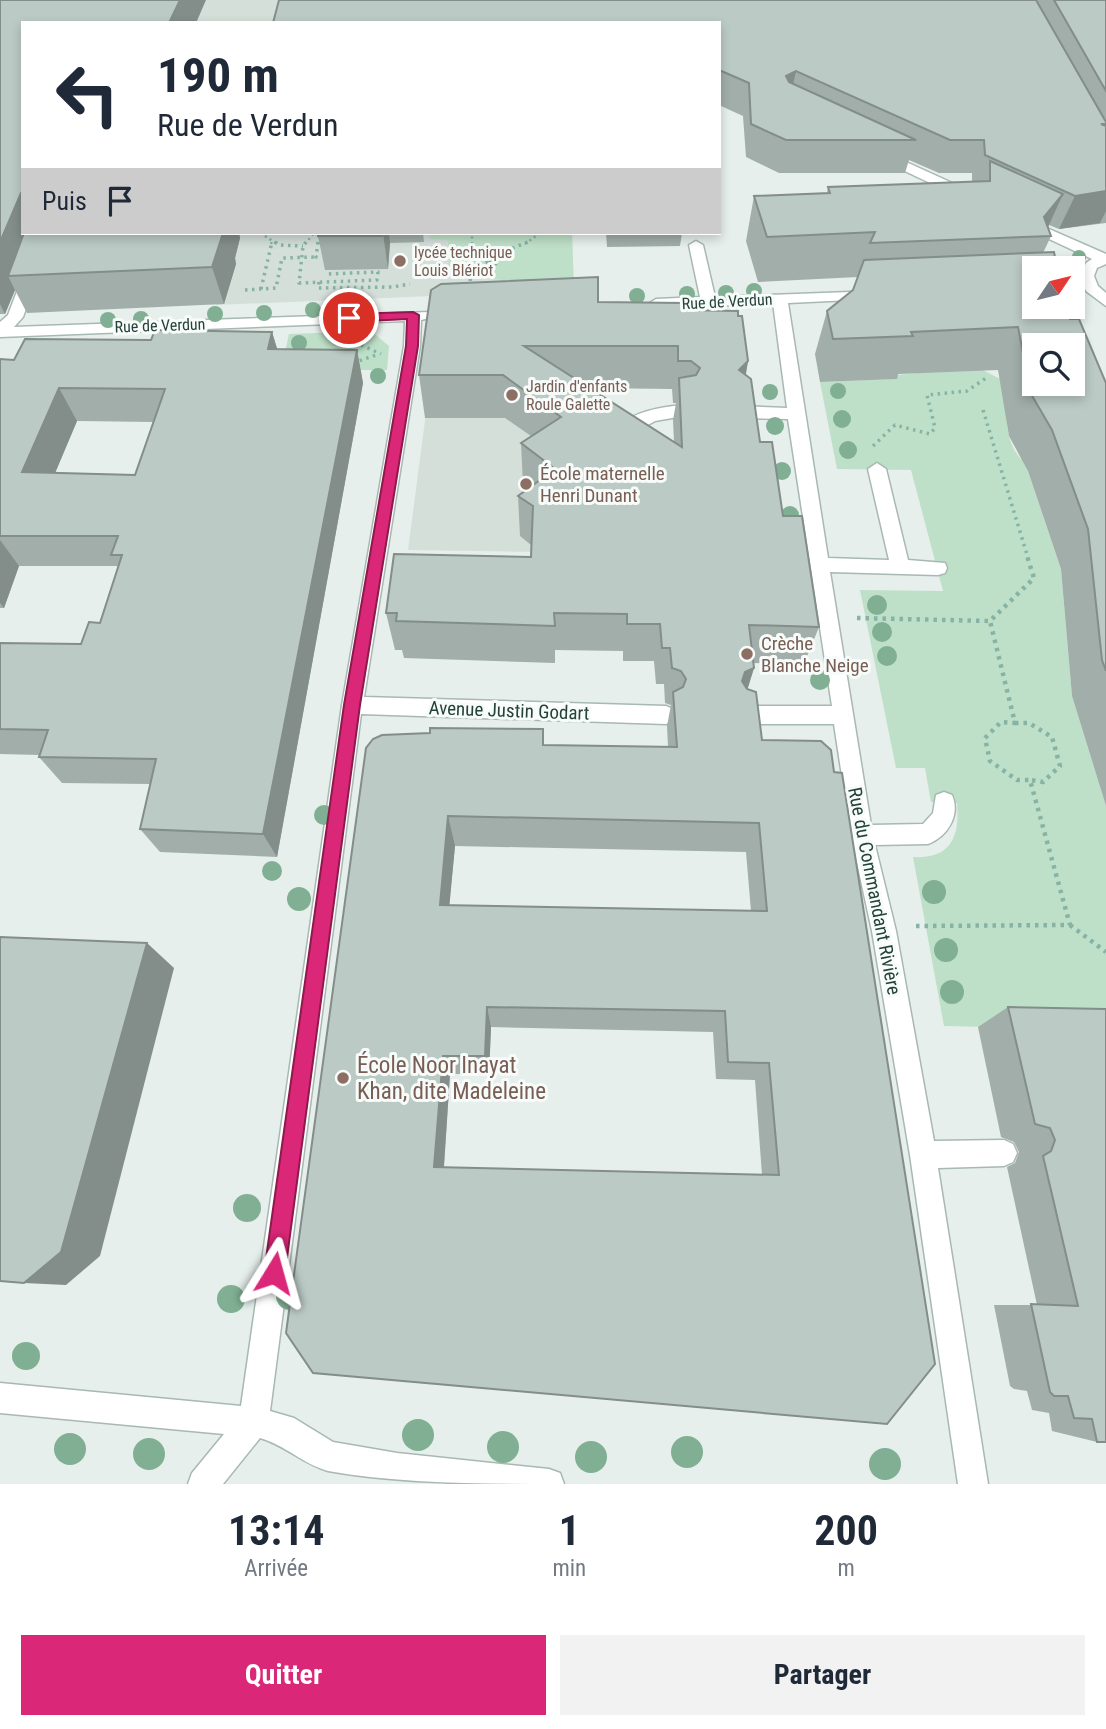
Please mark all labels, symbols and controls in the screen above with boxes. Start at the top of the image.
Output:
text: 190 m [157,47,279,104]
icon: left [42,49,133,140]
text: Rue de Verdun [157,106,339,144]
icon: arrive [101,182,139,220]
text: Puis [42,186,87,216]
place label: lycée technique Louis Blériot [414,243,512,280]
marker: lycée technique Louis Blériot [392,253,408,269]
north arrow [1022,256,1085,318]
map controls [1022,256,1085,396]
pin [319,288,379,348]
street label: Rue de Verdun [681,290,773,313]
icon: arrive [330,299,368,337]
street label: Rue de Verdun [114,314,206,337]
button: search [1022,333,1085,396]
place label: Jardin d'enfants Roule Galette [526,377,627,414]
marker: Jardin d'enfants Roule Galette [504,387,520,403]
place label: École maternelle Henri Dunant [540,462,665,507]
marker: École maternelle Henri Dunant [518,476,534,492]
place label: Crèche Blanche Neige [761,632,869,677]
marker: Crèche Blanche Neige [739,646,755,662]
street label: Avenue Justin Godart [428,696,590,725]
street label: Rue du Commandant Rivière [843,785,906,997]
place label: École Noor Inayat Khan, dite Madeleine [357,1051,546,1105]
marker: École Noor Inayat Khan, dite Madeleine [335,1070,351,1086]
position arrow [237,1236,311,1310]
text: 13:14 [228,1506,324,1555]
text: 1 [559,1506,580,1555]
text: 200 [814,1506,878,1555]
text: Arrivée [244,1555,308,1582]
text: min [552,1555,586,1582]
text: m [837,1555,855,1582]
button: Quitter [21,1635,546,1715]
button: Partager [560,1635,1085,1715]

